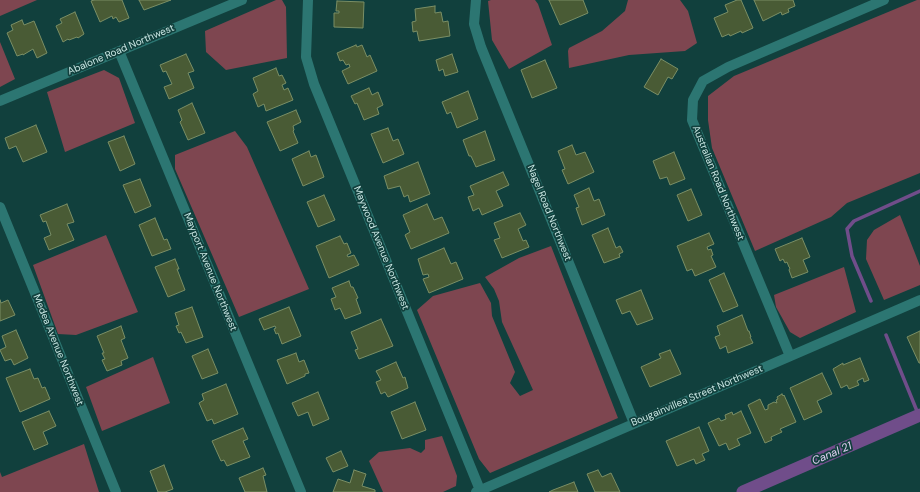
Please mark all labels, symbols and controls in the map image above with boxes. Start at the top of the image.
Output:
street label: Abalone Road Northwest [66,22,176,78]
street label: Australian Road Northwest [689,124,747,242]
street label: Nagel Road Northwest [524,163,574,263]
street label: Maywood Avenue Northwest [351,184,411,312]
street label: Mayport Avenue Northwest [181,211,239,333]
street label: Medea Avenue Northwest [30,293,86,407]
street label: Bougainvillea Street Northwest [629,363,765,429]
water label: Canal 21 [810,440,854,468]

